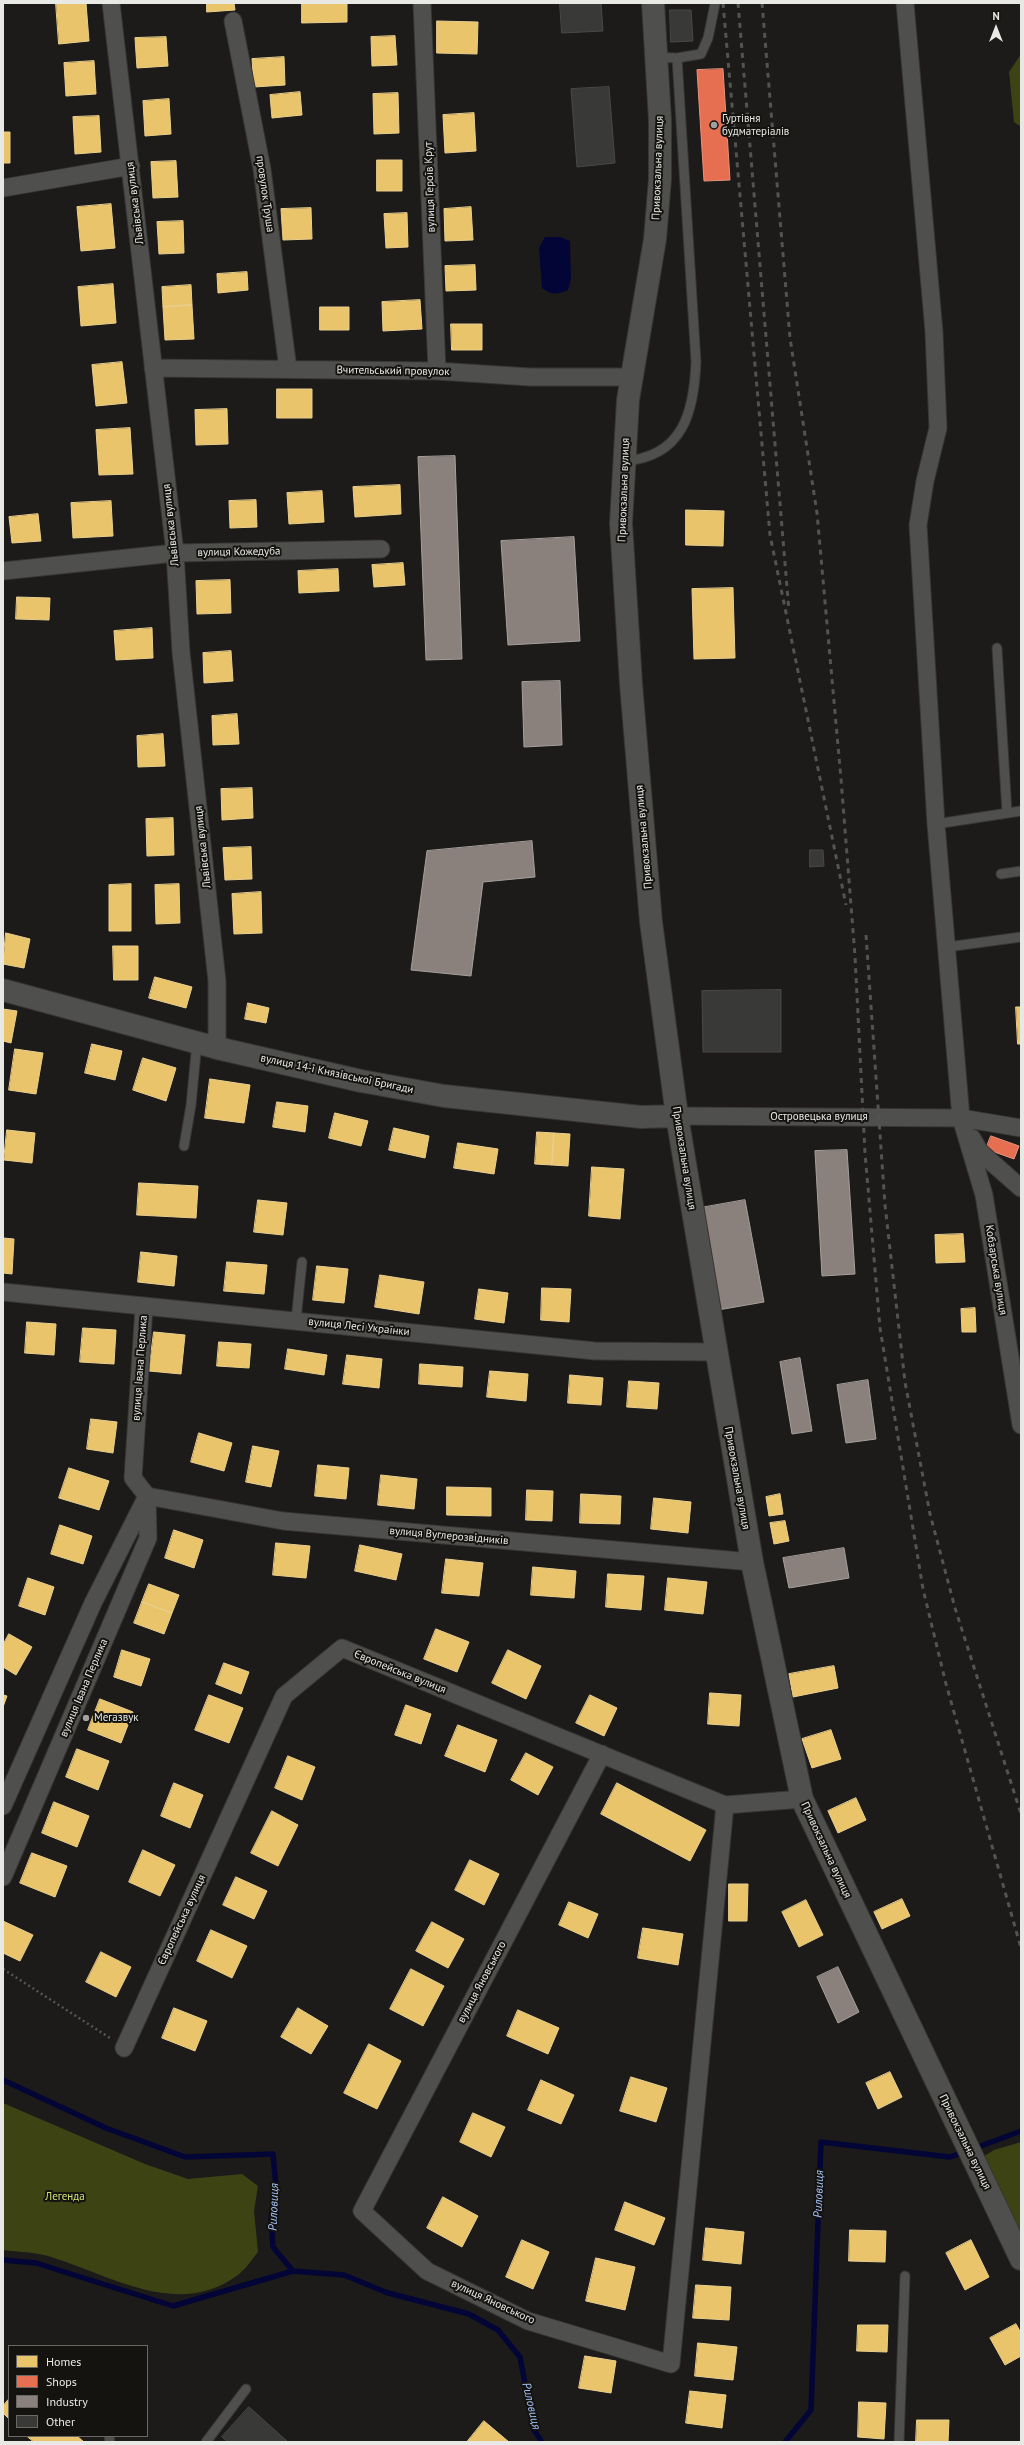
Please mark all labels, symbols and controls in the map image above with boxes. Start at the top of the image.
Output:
north arrow [976,8,1016,48]
text: N [992,9,1000,23]
place label: Гуртівня будматеріалів [722,112,789,138]
street label: Привокзальна вулиця [650,116,666,220]
marker: Гуртівня будматеріалів [709,120,719,130]
street label: вулиця Героїв Крут [422,141,438,233]
street label: провулок Труша [253,155,277,233]
street label: Львівська вулиця [123,161,147,245]
street label: Вчительський провулок [336,363,450,379]
street label: Привокзальна вулиця [616,438,632,542]
street label: Львівська вулиця [160,483,182,567]
street label: вулиця Кожедуба [197,545,281,559]
street label: Привокзальна вулиця [633,784,655,890]
street label: Львівська вулиця [192,805,214,889]
street label: вулиця 14-ї Князівської Бригади [259,1051,415,1097]
street label: Привокзальна вулиця [669,1105,699,1211]
street label: Островецька вулиця [770,1110,868,1124]
street label: Кобзарська вулиця [982,1224,1010,1316]
street label: вулиця Івана Перлика [130,1315,150,1421]
street label: вулиця Лесі Українки [308,1315,410,1339]
street label: Привокзальна вулиця [721,1425,753,1531]
street label: вулиця Вуглерозвідників [389,1524,509,1548]
street label: вулиця Івана Перлика [57,1637,111,1739]
street label: Європейська вулиця [352,1647,448,1697]
place label: Мегазвук [94,1711,139,1725]
marker: Мегазвук [81,1713,91,1723]
street label: Привокзальна вулиця [798,1800,854,1900]
street label: Європейська вулиця [155,1873,209,1967]
street label: вулиця Яновського [455,1939,509,2025]
street label: Привокзальна вулиця [936,2092,994,2192]
water label: Риловиця [811,2170,827,2218]
water label: Риловиця [266,2183,282,2231]
park label: Легенда [45,2190,85,2204]
street label: вулиця Яновського [449,2277,537,2327]
legend [8,2345,148,2437]
text: Homes [46,2354,81,2369]
text: Shops [46,2374,77,2389]
water label: Риловиця [519,2381,543,2431]
text: Industry [46,2394,88,2409]
text: Other [46,2414,75,2429]

